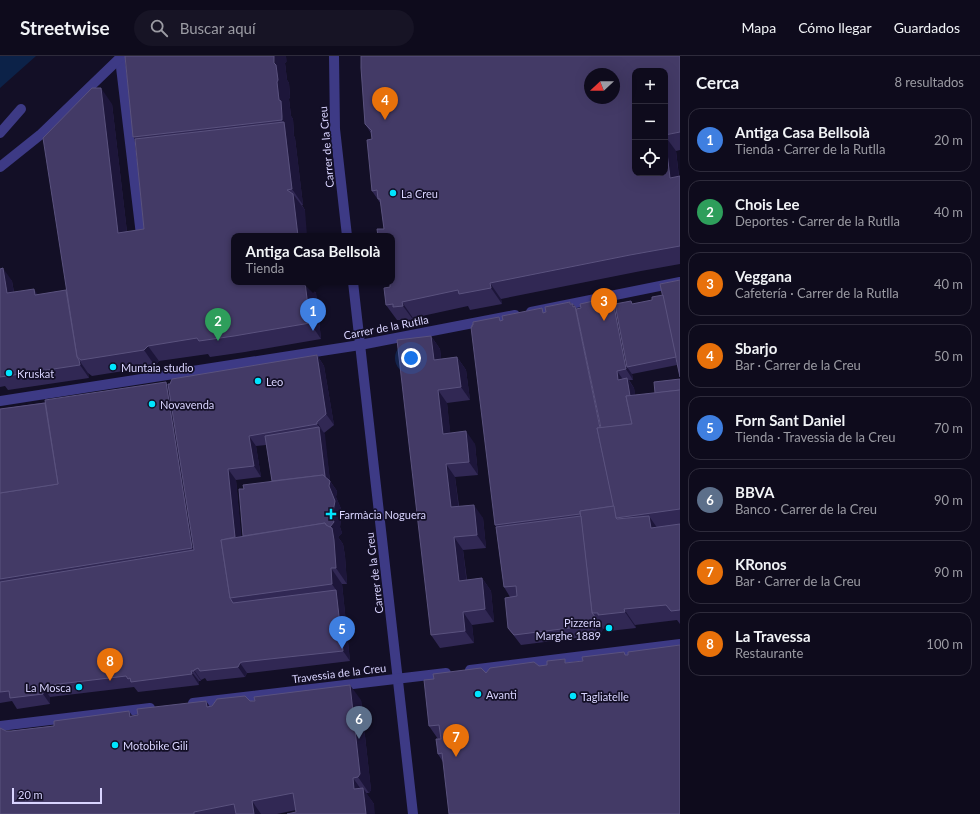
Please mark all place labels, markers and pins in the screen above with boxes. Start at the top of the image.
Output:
pin: 4 [372,87,398,120]
place label: La Creu [401,187,438,200]
marker: La Creu [388,188,398,198]
pin: 3 [591,288,617,321]
pin: 1 [300,298,326,331]
pin: 2 [205,308,231,341]
place label: Muntaia studio [121,361,194,374]
marker: Muntaia studio [108,362,118,372]
place label: Kruskat [17,367,54,380]
marker: Kruskat [4,368,14,378]
place label: Leo [266,375,283,388]
marker: Leo [253,376,263,386]
place label: Novavenda [160,398,214,411]
marker: Novavenda [147,399,157,409]
place label: Farmàcia Noguera [339,508,426,521]
marker: Farmàcia Noguera [326,509,336,519]
pin: 5 [329,616,355,649]
place label: Pizzeria Marghe 1889 [536,616,601,642]
marker: Pizzeria Marghe 1889 [604,623,614,633]
pin: 8 [97,648,123,681]
place label: La Mosca [25,681,71,694]
marker: La Mosca [74,682,84,692]
place label: Avanti [486,688,517,701]
marker: Avanti [473,689,483,699]
place label: Tagliatelle [581,690,629,703]
marker: Tagliatelle [568,691,578,701]
pin: 6 [346,706,372,739]
pin: 7 [443,724,469,757]
place label: Motobike Gili [123,739,188,752]
marker: Motobike Gili [110,740,120,750]

